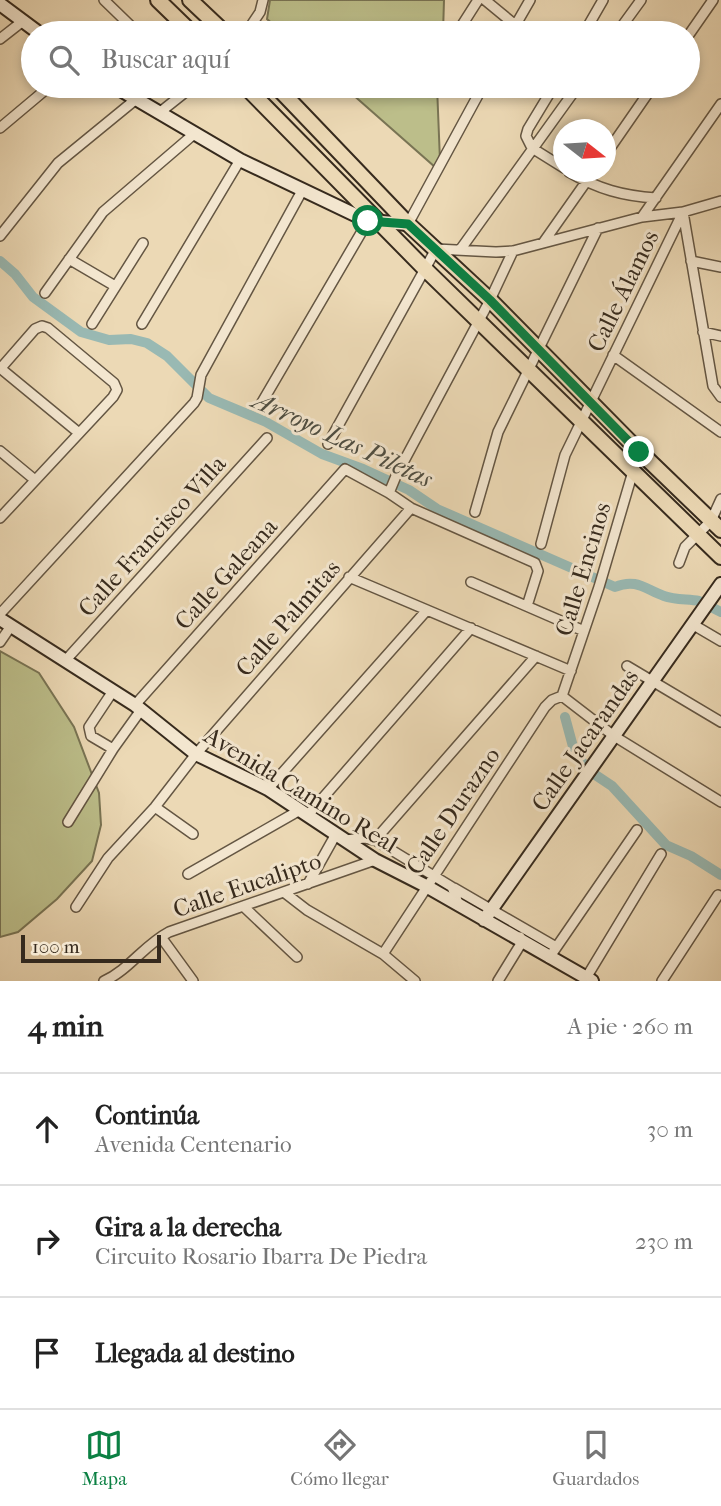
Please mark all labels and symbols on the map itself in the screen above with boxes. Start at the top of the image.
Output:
north arrow [553,119,616,182]
route start [352,205,383,236]
street label: Calle Álamos [581,225,664,356]
water label: Arroyo Las Piletas [246,383,438,495]
route end [623,436,654,467]
street label: Calle Francisco Villa [72,449,232,622]
street label: Calle Encinos [549,499,617,639]
street label: Calle Galeana [169,512,284,635]
street label: Calle Palmitas [230,554,346,682]
street label: Calle Jacarandas [526,664,644,816]
street label: Avenida Camino Real [198,721,403,859]
street label: Calle Durazno [400,742,506,880]
street label: Calle Eucalipto [169,847,325,923]
scale bar [21,932,161,964]

